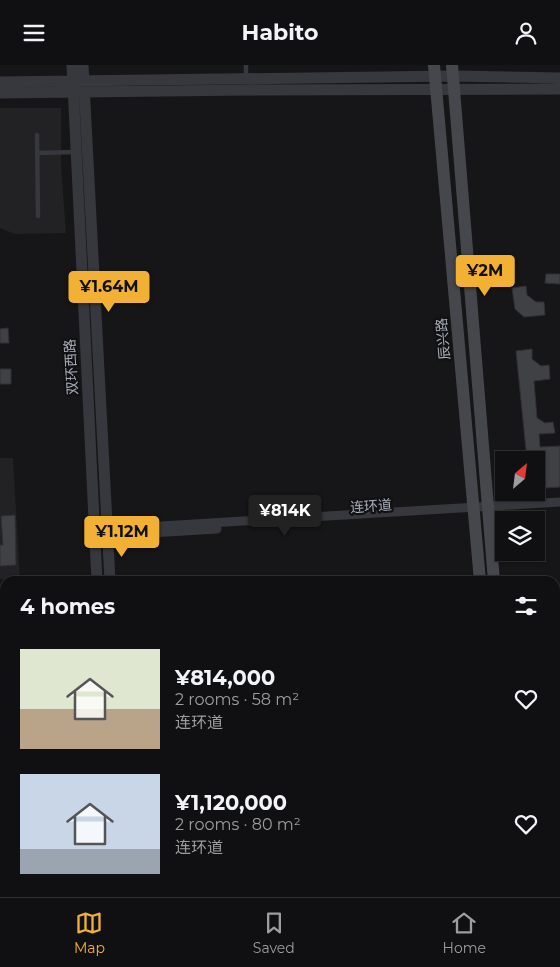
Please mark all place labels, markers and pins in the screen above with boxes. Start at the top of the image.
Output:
pin: ¥2M [461,255,509,297]
pin: ¥1.64M [68,271,150,313]
pin: ¥814K [250,495,320,537]
pin: ¥1.12M [81,515,163,558]

